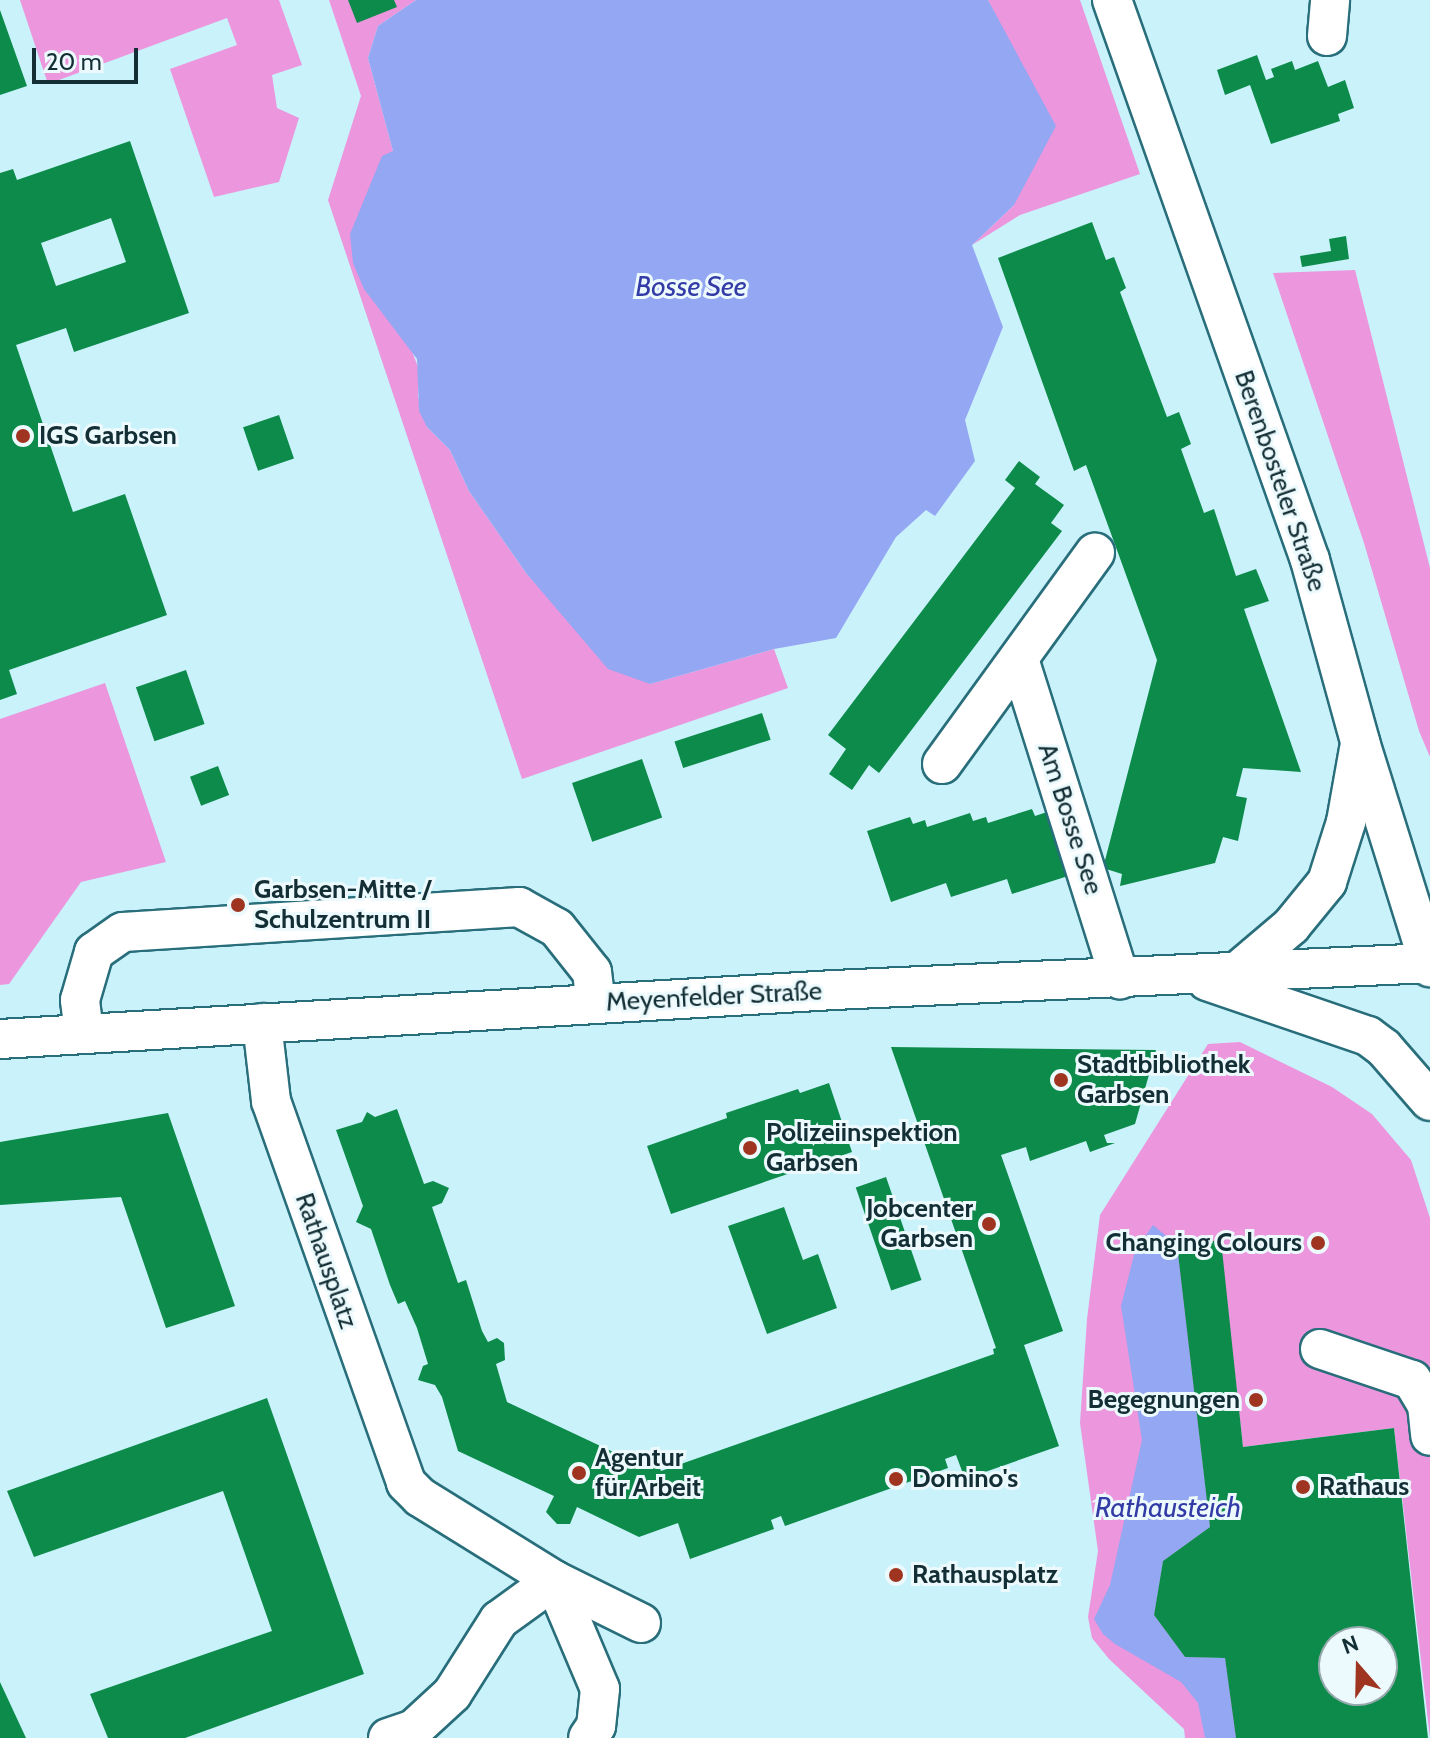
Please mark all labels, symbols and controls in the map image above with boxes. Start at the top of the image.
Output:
scale bar [36,32,142,82]
text: 20 m [46,47,102,76]
water label: Bosse See [635,269,747,303]
street label: Berenbosteler Straße [1228,366,1332,596]
place label: IGS Garbsen [39,420,177,452]
marker: IGS Garbsen [14,427,32,445]
street label: Am Bosse See [1031,740,1109,898]
place label: Garbsen-Mitte / Schulzentrum II [254,874,431,936]
marker: Garbsen-Mitte / Schulzentrum II [229,896,247,914]
street label: Meyenfelder Straße [605,976,823,1018]
place label: Stadtbibliothek Garbsen [1077,1049,1250,1110]
marker: Stadtbibliothek Garbsen [1052,1071,1070,1089]
place label: Polizeiinspektion Garbsen [766,1117,958,1178]
marker: Polizeiinspektion Garbsen [741,1139,759,1157]
street label: Rathausplatz [288,1189,364,1333]
place label: Jobcenter Garbsen [866,1193,973,1254]
marker: Jobcenter Garbsen [980,1215,998,1233]
place label: Changing Colours [1106,1227,1302,1259]
marker: Changing Colours [1309,1234,1327,1252]
place label: Begegnungen [1087,1384,1240,1416]
marker: Begegnungen [1247,1391,1265,1409]
place label: Agentur für Arbeit [595,1442,701,1504]
place label: Domino's [912,1463,1018,1495]
marker: Agentur für Arbeit [570,1464,588,1482]
marker: Domino's [887,1470,905,1488]
place label: Rathaus [1319,1471,1409,1503]
marker: Rathaus [1294,1478,1312,1496]
water label: Rathausteich [1095,1490,1241,1524]
place label: Rathausplatz [912,1559,1058,1591]
marker: Rathausplatz [887,1566,905,1584]
north arrow [1318,1626,1398,1706]
text: N [1338,1630,1362,1660]

